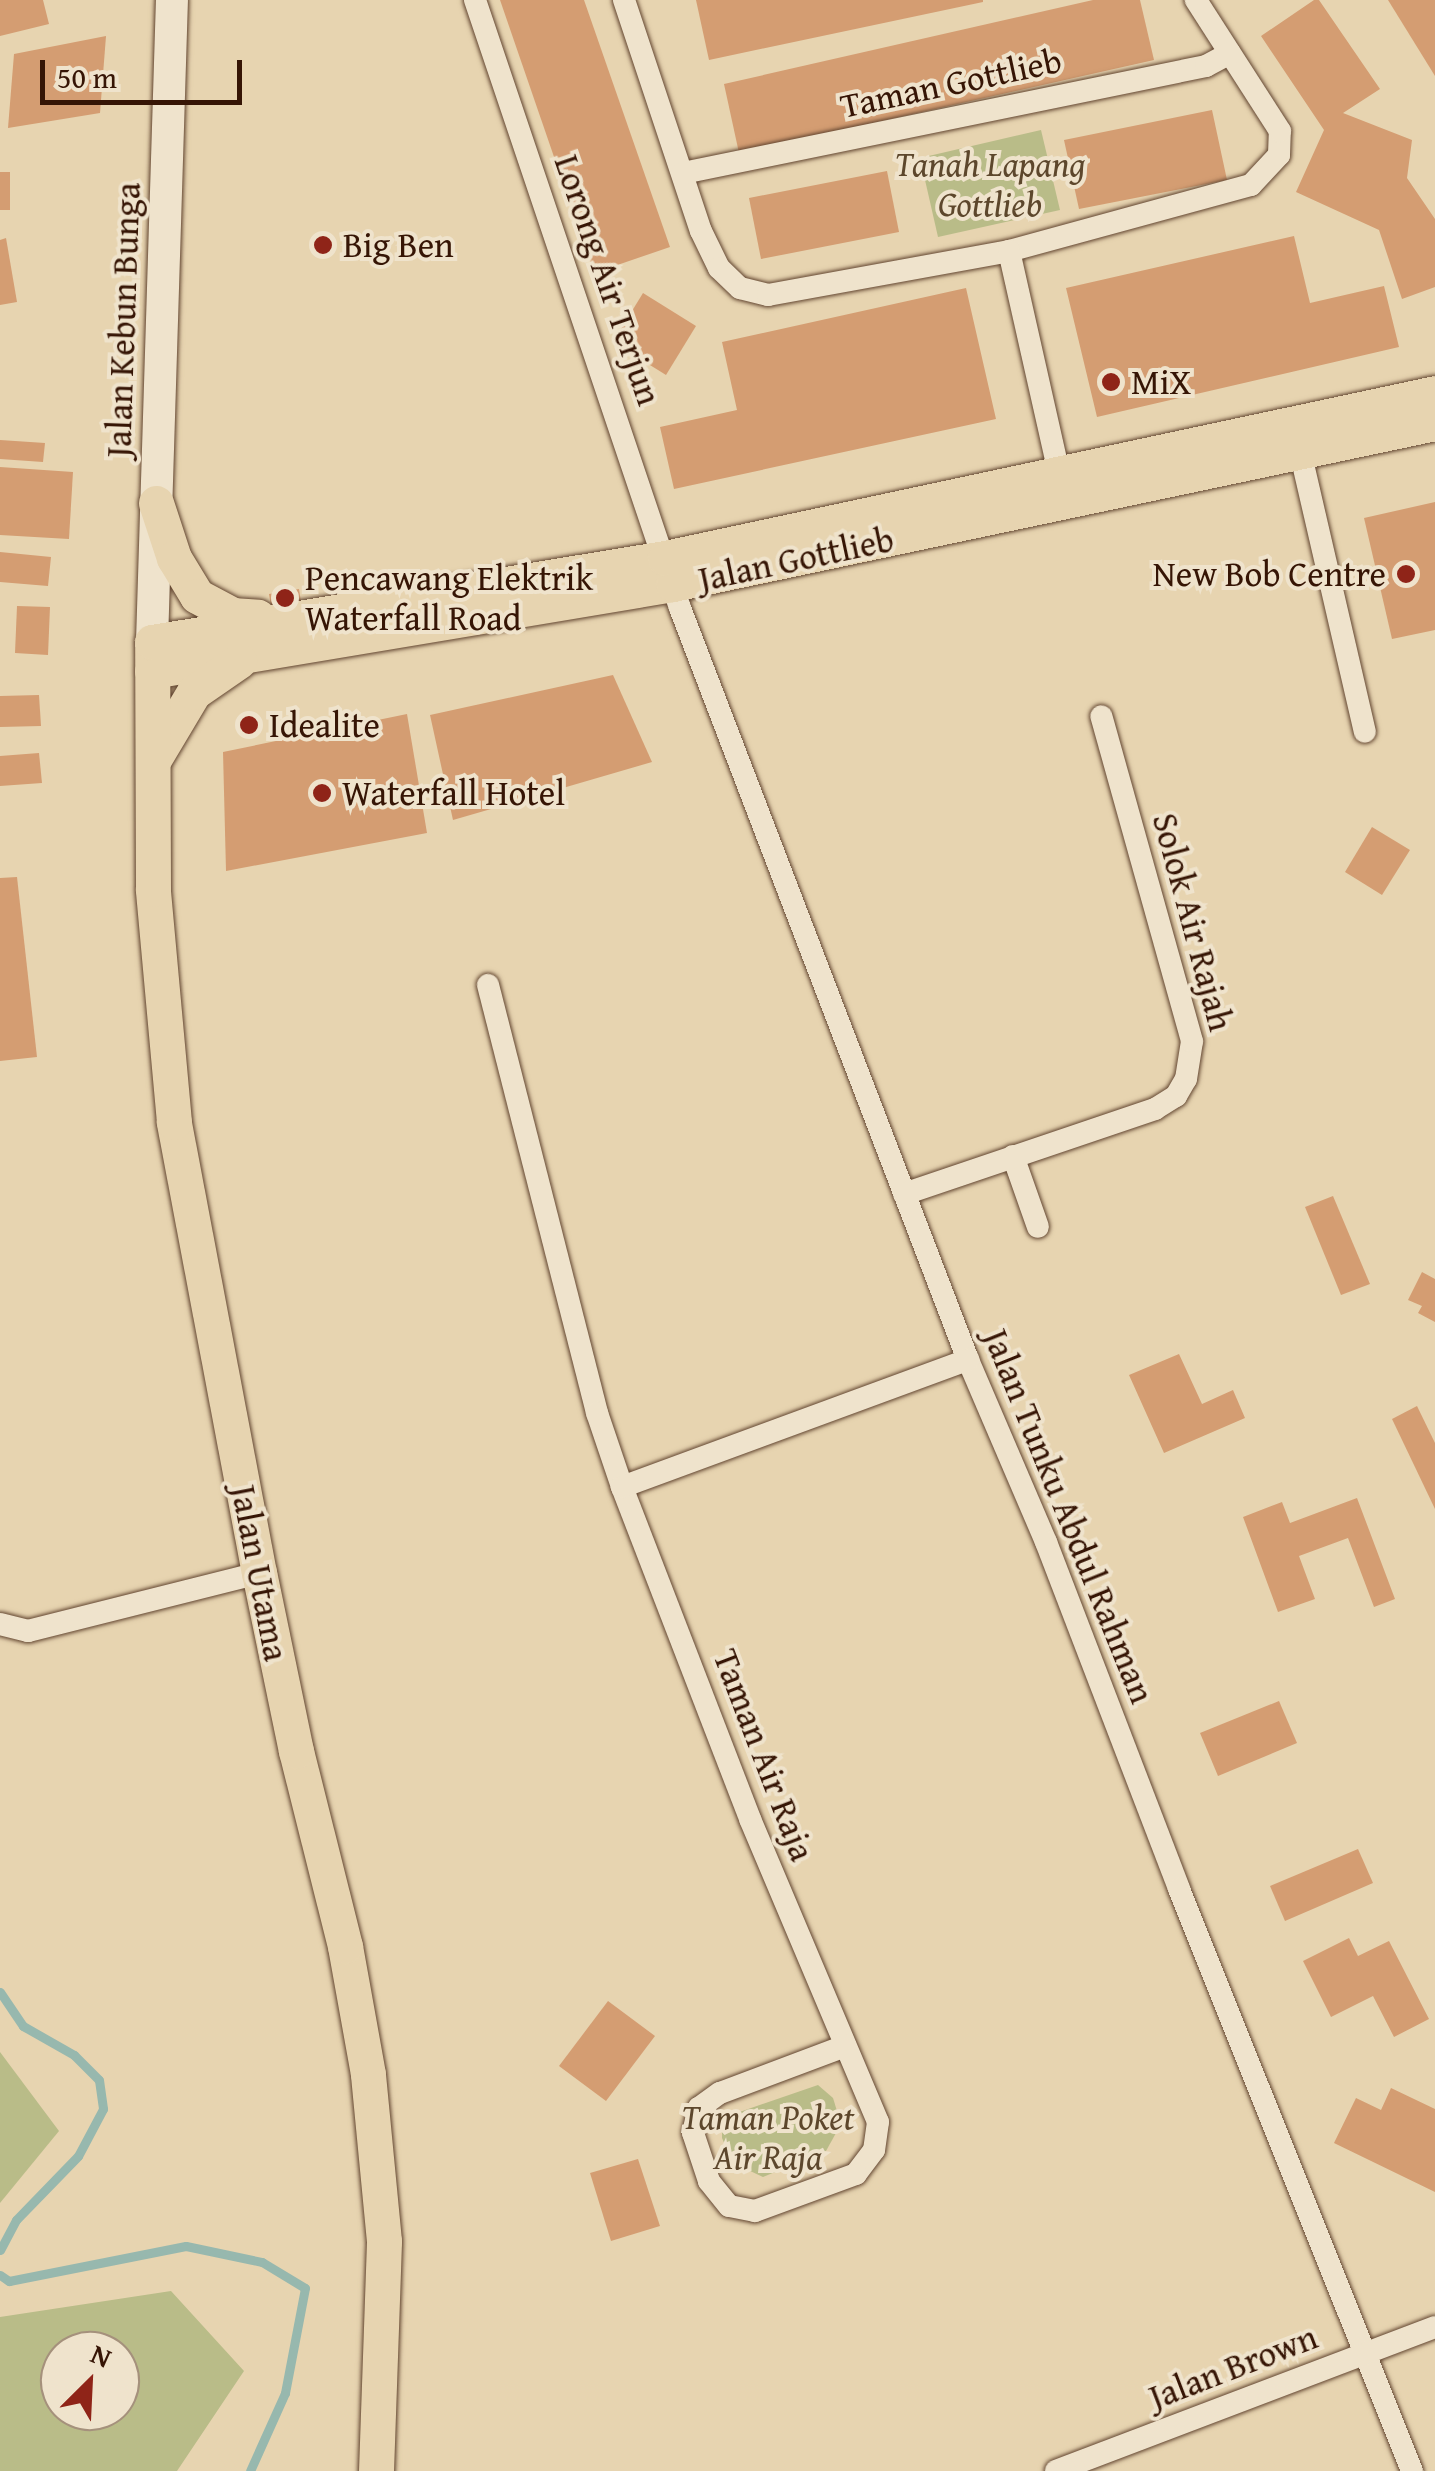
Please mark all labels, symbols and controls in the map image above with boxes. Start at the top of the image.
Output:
street label: Taman Gottlieb [837,39,1065,127]
scale bar [45,40,248,102]
text: 50 m [57,55,117,99]
park label: Tanah Lapang Gottlieb [895,143,1085,225]
street label: Lorong Air Terjun [546,149,670,411]
street label: Jalan Kebun Bunga [97,182,149,458]
place label: Big Ben [343,224,454,266]
marker: Big Ben [312,234,334,256]
place label: MiX [1131,361,1191,403]
marker: MiX [1100,371,1122,393]
street label: Jalan Gottlieb [694,518,898,600]
place label: New Bob Centre [1153,553,1386,595]
place label: Pencawang Elektrik Waterfall Road [305,557,593,639]
marker: New Bob Centre [1395,563,1417,585]
marker: Pencawang Elektrik Waterfall Road [274,587,296,609]
place label: Idealite [269,704,380,746]
marker: Idealite [238,714,260,736]
place label: Waterfall Hotel [342,772,565,814]
marker: Waterfall Hotel [311,782,333,804]
street label: Solok Air Rajah [1144,809,1242,1035]
street label: Jalan Tunku Abdul Rahman [975,1323,1163,1709]
street label: Jalan Utama [222,1481,298,1665]
street label: Taman Air Raja [704,1643,824,1867]
park label: Taman Poket Air Raja [682,2096,854,2178]
street label: Jalan Brown [1143,2316,1323,2418]
north arrow [40,2331,140,2431]
text: N [85,2332,118,2377]

